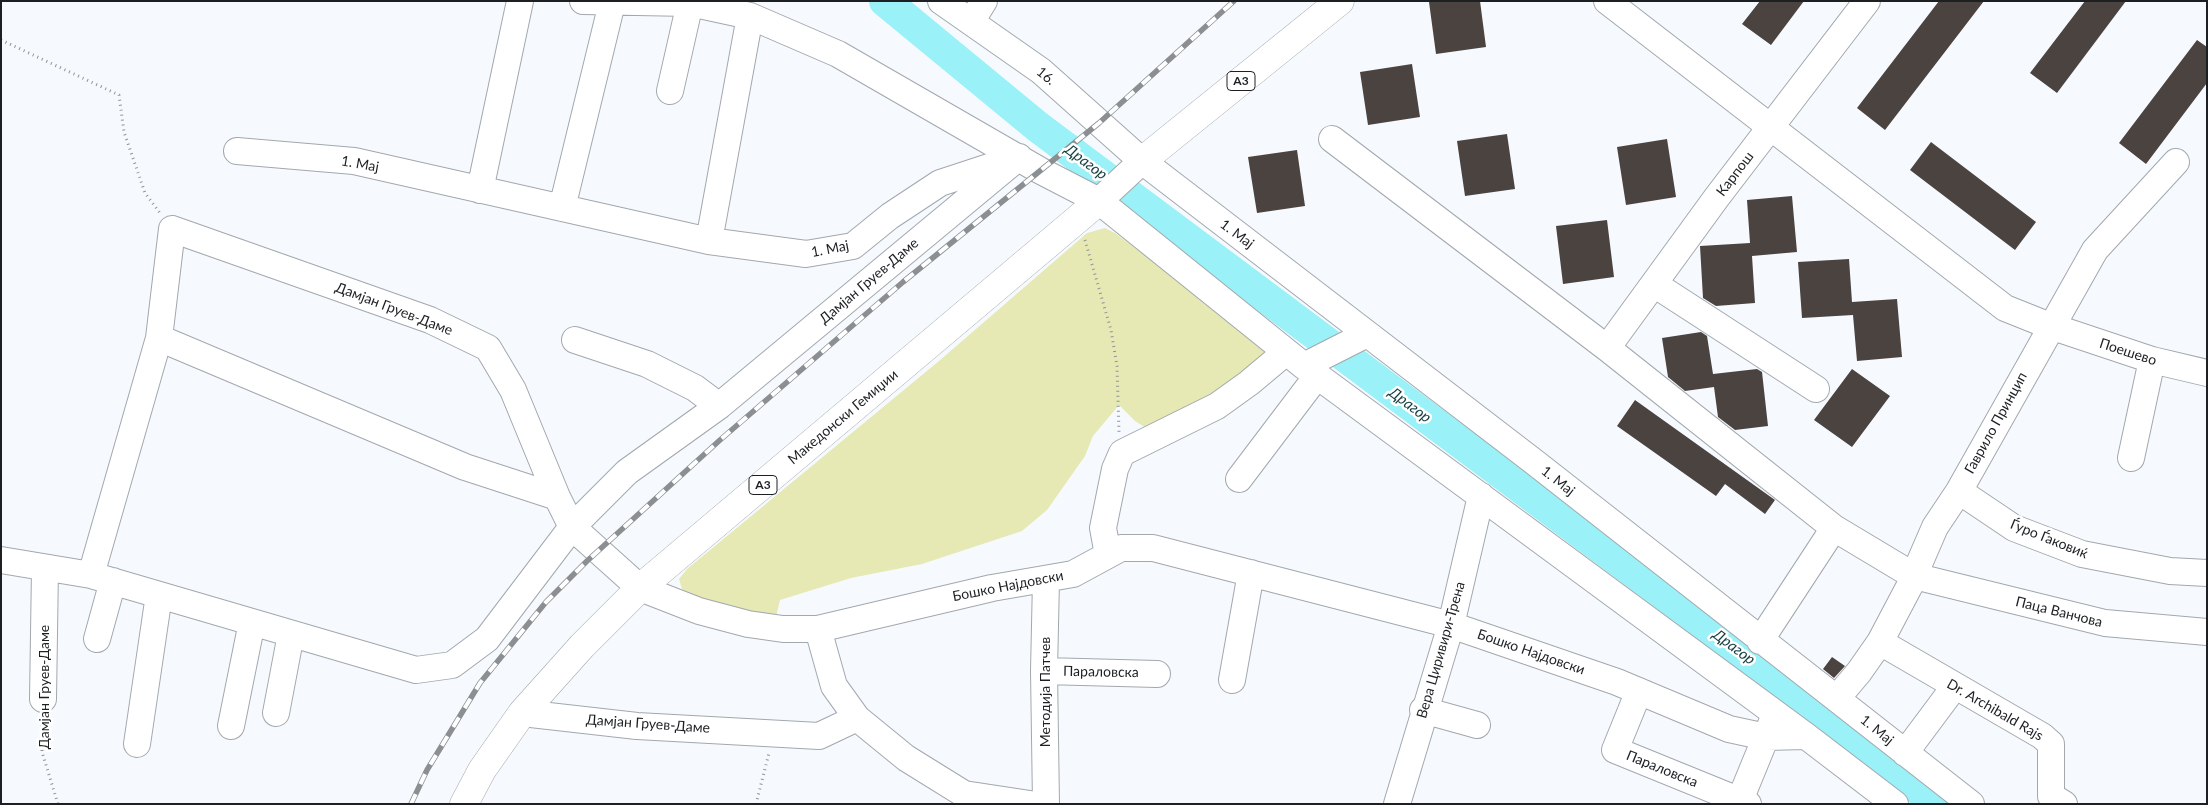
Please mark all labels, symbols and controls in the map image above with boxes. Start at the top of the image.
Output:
street label: 16. [1033,63,1059,89]
road number: A3 [1227,72,1255,90]
water label: Драгор [1061,140,1111,184]
street label: Карпош [1713,148,1757,200]
street label: 1. Мај [340,152,380,176]
street label: 1. Мај [1217,216,1257,252]
street label: Дамјан Груев-Даме [816,235,922,327]
street label: 1. Мај [810,237,850,261]
street label: Дамјан Груев-Даме [333,279,455,339]
street label: Поешево [2097,335,2159,369]
street label: Македонски Гемиџии [785,366,901,468]
street label: Гаврило Принцип [1961,369,2031,477]
water label: Драгор [1385,383,1435,427]
street label: 1. Мај [1538,463,1578,499]
road number: A3 [749,476,777,494]
street label: Ѓуро Ѓаковиќ [2008,516,2090,562]
street label: Бошко Најдовски [951,567,1065,605]
street label: Вера Циривири-Трена [1413,580,1469,720]
street label: Паца Ванчова [2014,593,2104,631]
street label: Дамјан Груев-Даме [36,625,52,749]
water label: Драгор [1709,625,1759,669]
street label: Бошко Најдовски [1475,626,1587,678]
street label: Методија Патчев [1037,637,1053,747]
street label: Параловска [1063,663,1139,681]
street label: Dr. Archibald Rajs [1944,676,2046,744]
street label: Дамјан Груев-Даме [585,711,711,737]
street label: 1. Мај [1857,711,1897,749]
street label: Параловска [1624,747,1700,791]

